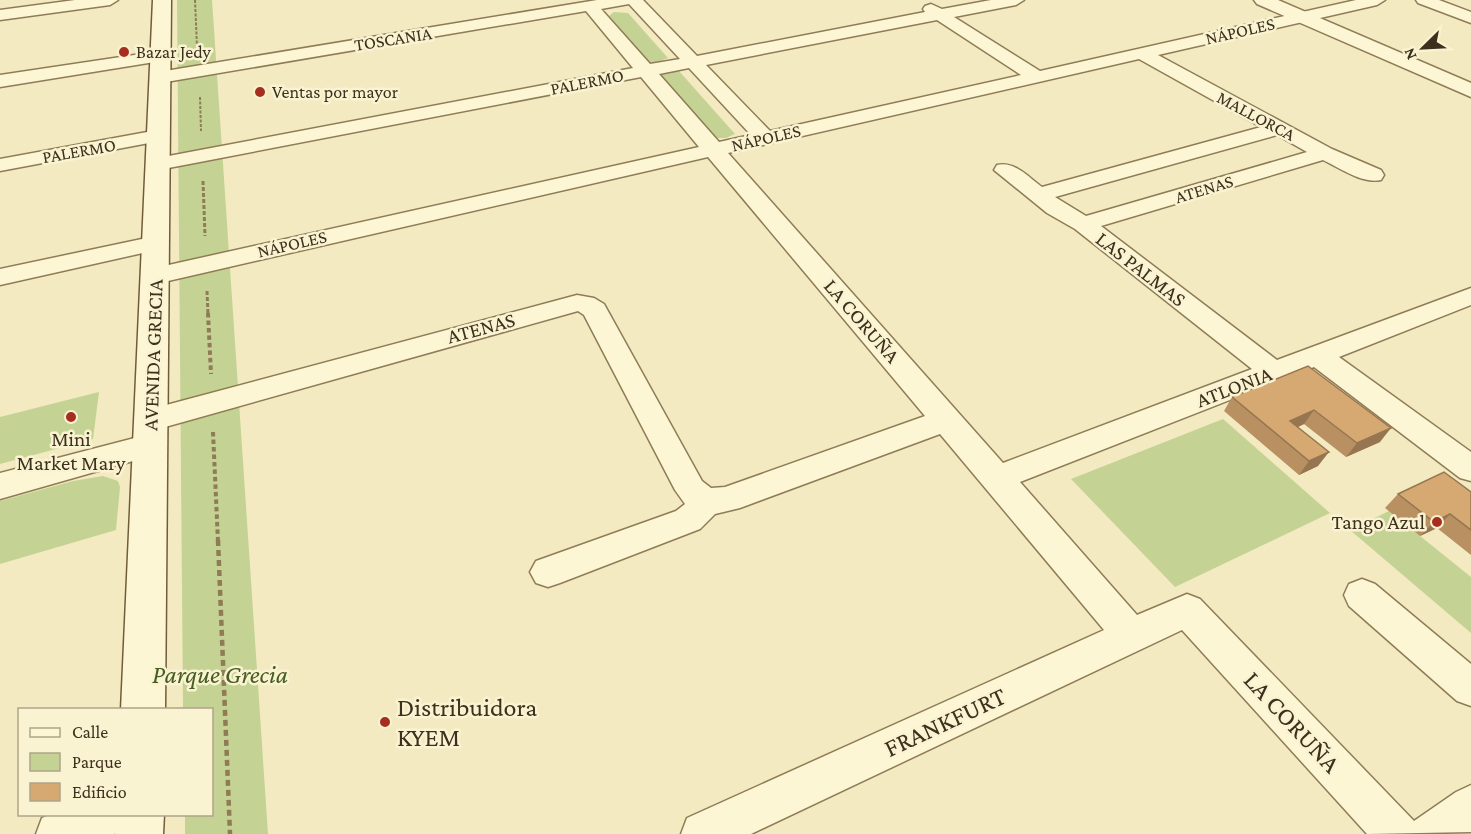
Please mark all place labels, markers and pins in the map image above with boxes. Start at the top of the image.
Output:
place label: Bazar Jedy [136,42,212,62]
marker: Bazar Jedy [117,45,131,59]
place label: Ventas por mayor [272,82,399,102]
marker: Ventas por mayor [253,85,267,99]
marker: Mini Market Mary [64,410,78,424]
place label: Mini Market Mary [17,427,126,475]
place label: Tango Azul [1331,510,1425,534]
marker: Tango Azul [1430,515,1444,529]
place label: Distribuidora KYEM [397,693,537,752]
marker: Distribuidora KYEM [378,715,392,729]

